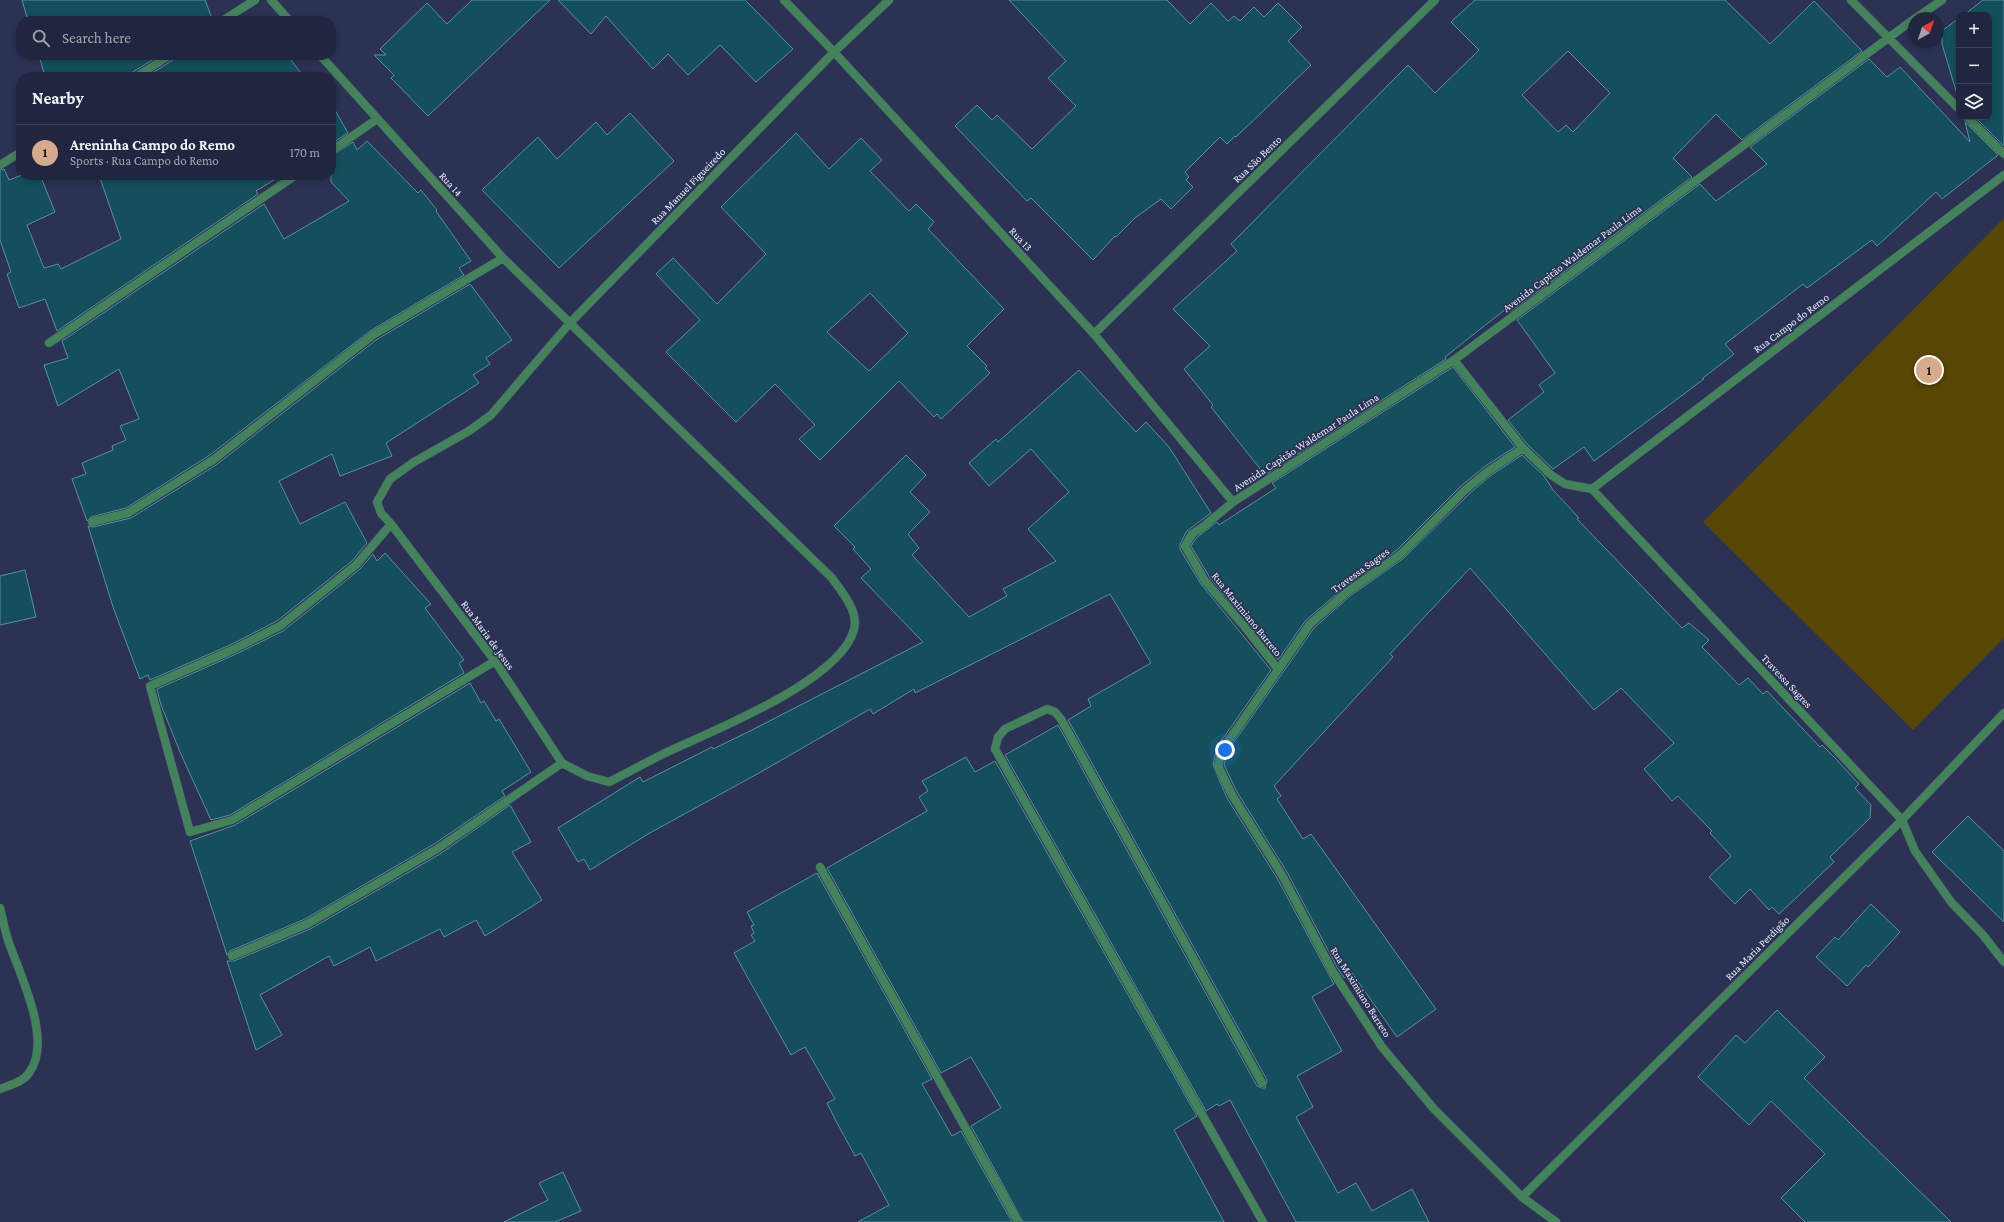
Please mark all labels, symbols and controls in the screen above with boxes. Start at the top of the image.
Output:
north arrow [1908,12,1944,48]
map controls [1956,12,1992,120]
button: + [1956,12,1992,48]
search box [16,16,336,60]
icon: search [30,27,52,49]
text: Search here [62,30,131,46]
button: − [1956,48,1992,84]
button: layers [1956,84,1992,120]
text: Nearby [32,89,84,108]
street label: Rua São Bento [1230,133,1284,185]
text: Areninha Campo do Remo [70,137,235,153]
text: 1 [43,145,47,160]
text: 170 m [290,145,320,160]
street label: Rua Manuel Figueiredo [648,145,729,227]
text: Sports · Rua Campo do Remo [70,153,219,168]
street label: Rua 14 [437,169,465,199]
street label: Avenida Capitão Waldemar Paula Lima [1500,202,1644,315]
street label: Rua 13 [1007,225,1035,253]
street label: Rua Campo do Remo [1751,290,1832,356]
pin: 1 [1916,355,1942,385]
street label: Avenida Capitão Waldemar Paula Lima [1231,390,1381,494]
street label: Travessa Sagres [1329,545,1392,596]
street label: Rua Maximiano Barreto [1210,570,1285,659]
street label: Rua Maria de Jesus [458,598,517,672]
street label: Travessa Sagres [1758,652,1815,711]
your location [1215,740,1235,760]
street label: Rua Maria Perdigão [1723,913,1793,983]
street label: Rua Maximiano Barreto [1328,945,1394,1040]

